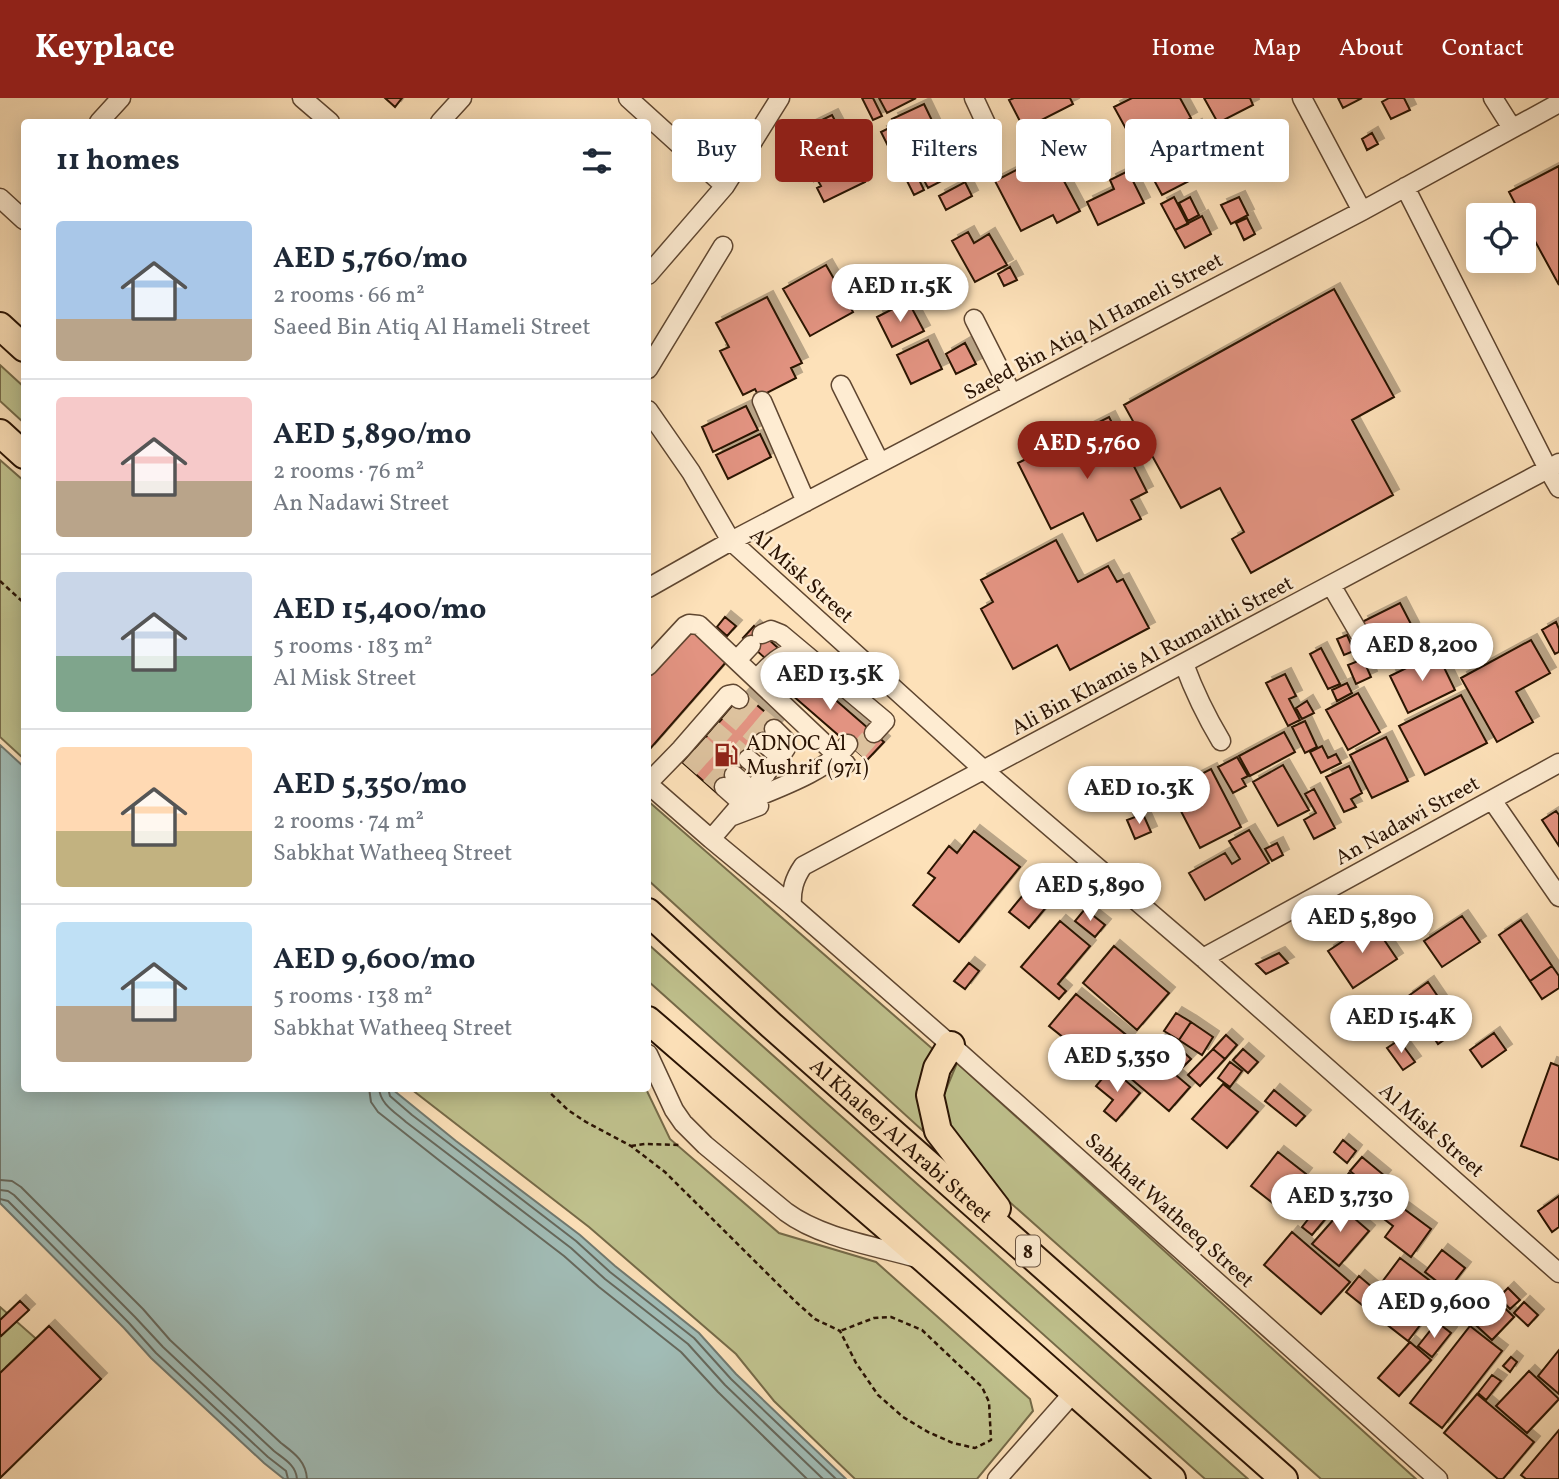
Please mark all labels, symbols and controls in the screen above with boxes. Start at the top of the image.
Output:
text: Keyplace [35,26,175,72]
text: Home [1151,32,1215,66]
text: Map [1253,32,1301,66]
text: About [1339,32,1404,66]
text: Contact [1442,32,1524,66]
chip: Buy [672,119,761,182]
chip: Rent [775,119,873,182]
chip: Filters [887,119,1002,182]
chip: New [1016,119,1111,182]
chip: Apartment [1125,119,1289,182]
text: 11 homes [56,140,180,182]
icon: filters [578,142,616,180]
map controls [1466,203,1536,273]
button: locate [1466,203,1536,273]
text: AED 5,760/mo [273,238,468,280]
street label: Saeed Bin Atiq Al Hameli Street [959,246,1228,408]
icon: home [112,249,196,333]
pin: AED 11.5K [820,264,980,324]
text: AED 11.5K [848,271,952,303]
text: 2 rooms · 66 m² [273,280,425,312]
text: Saeed Bin Atiq Al Hameli Street [273,312,591,344]
text: AED 5,890/mo [273,414,471,456]
pin: AED 5,760 [1007,422,1167,481]
icon: home [112,425,196,509]
text: AED 5,760 [1034,428,1140,460]
text: 2 rooms · 76 m² [273,456,424,488]
text: An Nadawi Street [273,488,449,520]
street label: Al Misk Street [743,522,859,631]
street label: Ali Bin Khamis Al Rumaithi Street [1007,570,1299,743]
text: AED 15,400/mo [273,589,487,631]
icon: home [112,600,196,684]
pin: AED 8,200 [1342,624,1502,683]
text: AED 8,200 [1366,630,1478,662]
text: 5 rooms · 183 m² [273,631,433,663]
pin: AED 13.5K [750,652,910,712]
text: AED 13.5K [776,659,884,691]
text: Al Misk Street [273,663,416,695]
place label: ADNOC Al Mushrif (971) [746,730,869,783]
fuel station icon: ADNOC Al Mushrif (971) [712,741,740,769]
text: AED 5,350/mo [273,764,467,806]
pin: AED 10.3K [1059,766,1219,826]
street label: An Nadawi Street [1330,770,1485,873]
text: AED 10.3K [1084,773,1194,805]
icon: home [112,775,196,859]
text: 2 rooms · 74 m² [273,806,424,838]
text: Sabkhat Watheeq Street [273,838,512,870]
pin: AED 5,890 [1010,864,1170,923]
text: AED 5,890 [1035,870,1145,902]
pin: AED 5,890 [1282,896,1442,955]
text: AED 5,890 [1307,902,1417,934]
text: AED 9,600/mo [273,939,475,981]
icon: home [112,950,196,1034]
text: 5 rooms · 138 m² [273,981,433,1013]
pin: AED 15.4K [1321,996,1481,1055]
text: AED 15.4K [1346,1002,1456,1034]
text: Sabkhat Watheeq Street [273,1013,512,1045]
pin: AED 5,350 [1037,1034,1197,1094]
text: AED 5,350 [1064,1041,1170,1073]
street label: Al Khaleej Al Arabi Street [803,1053,998,1230]
street label: Al Misk Street [1372,1077,1490,1185]
street label: Sabkhat Watheeq Street [1078,1127,1260,1295]
pin: AED 3,730 [1260,1174,1420,1234]
text: AED 3,730 [1287,1181,1393,1213]
road number: 8 [1016,1236,1040,1266]
pin: AED 9,600 [1354,1280,1514,1340]
text: AED 9,600 [1378,1287,1490,1319]

